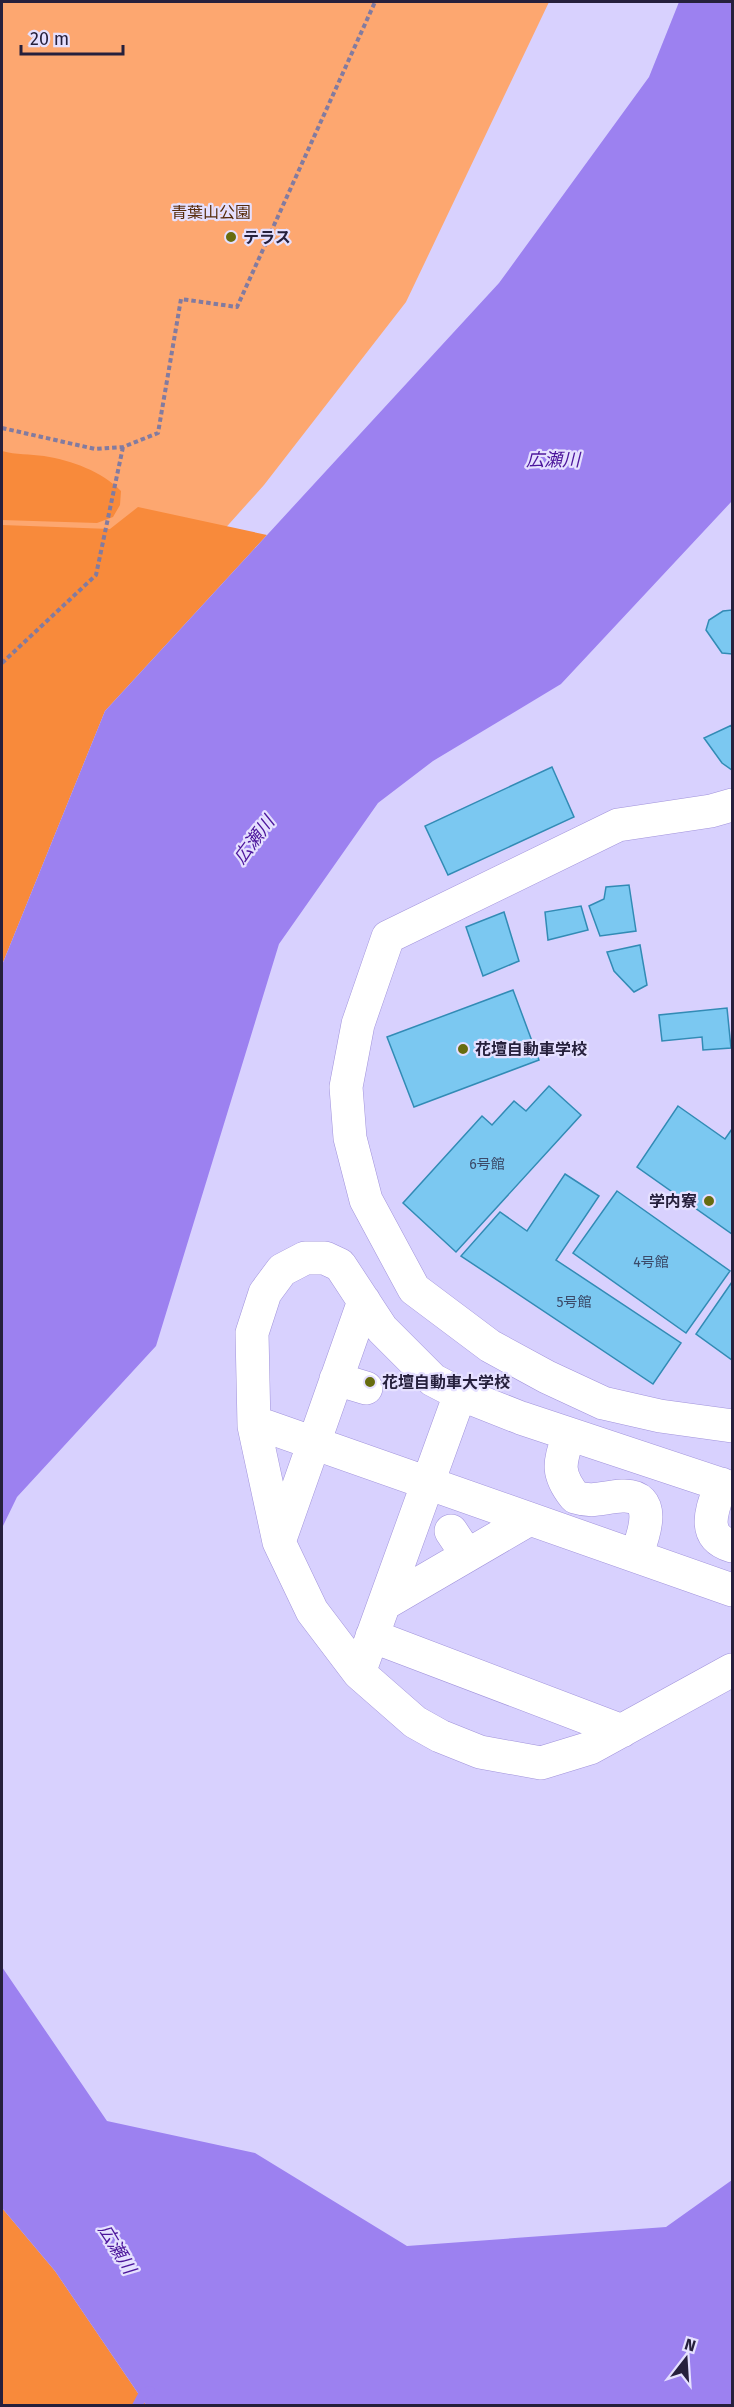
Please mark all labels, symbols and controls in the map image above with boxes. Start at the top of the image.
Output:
scale bar [21,18,123,56]
text: 20 m [30,28,69,50]
park label: 青葉山公園 [171,203,251,222]
place label: テラス [243,228,291,247]
marker: テラス [224,230,238,244]
water label: 広瀬川 [526,449,582,471]
water label: 広瀬川 [229,810,280,868]
place label: 花壇自動車学校 [475,1040,587,1059]
marker: 花壇自動車学校 [456,1042,470,1056]
house number: 6号館 [469,1156,505,1173]
place label: 学内寮 [649,1192,697,1211]
marker: 学内寮 [702,1194,716,1208]
house number: 4号館 [633,1254,669,1271]
house number: 5号館 [556,1294,592,1311]
place label: 花壇自動車大学校 [382,1373,510,1392]
marker: 花壇自動車大学校 [363,1375,377,1389]
water label: 広瀬川 [94,2220,141,2280]
north arrow [656,2329,716,2389]
text: N [682,2334,698,2356]

